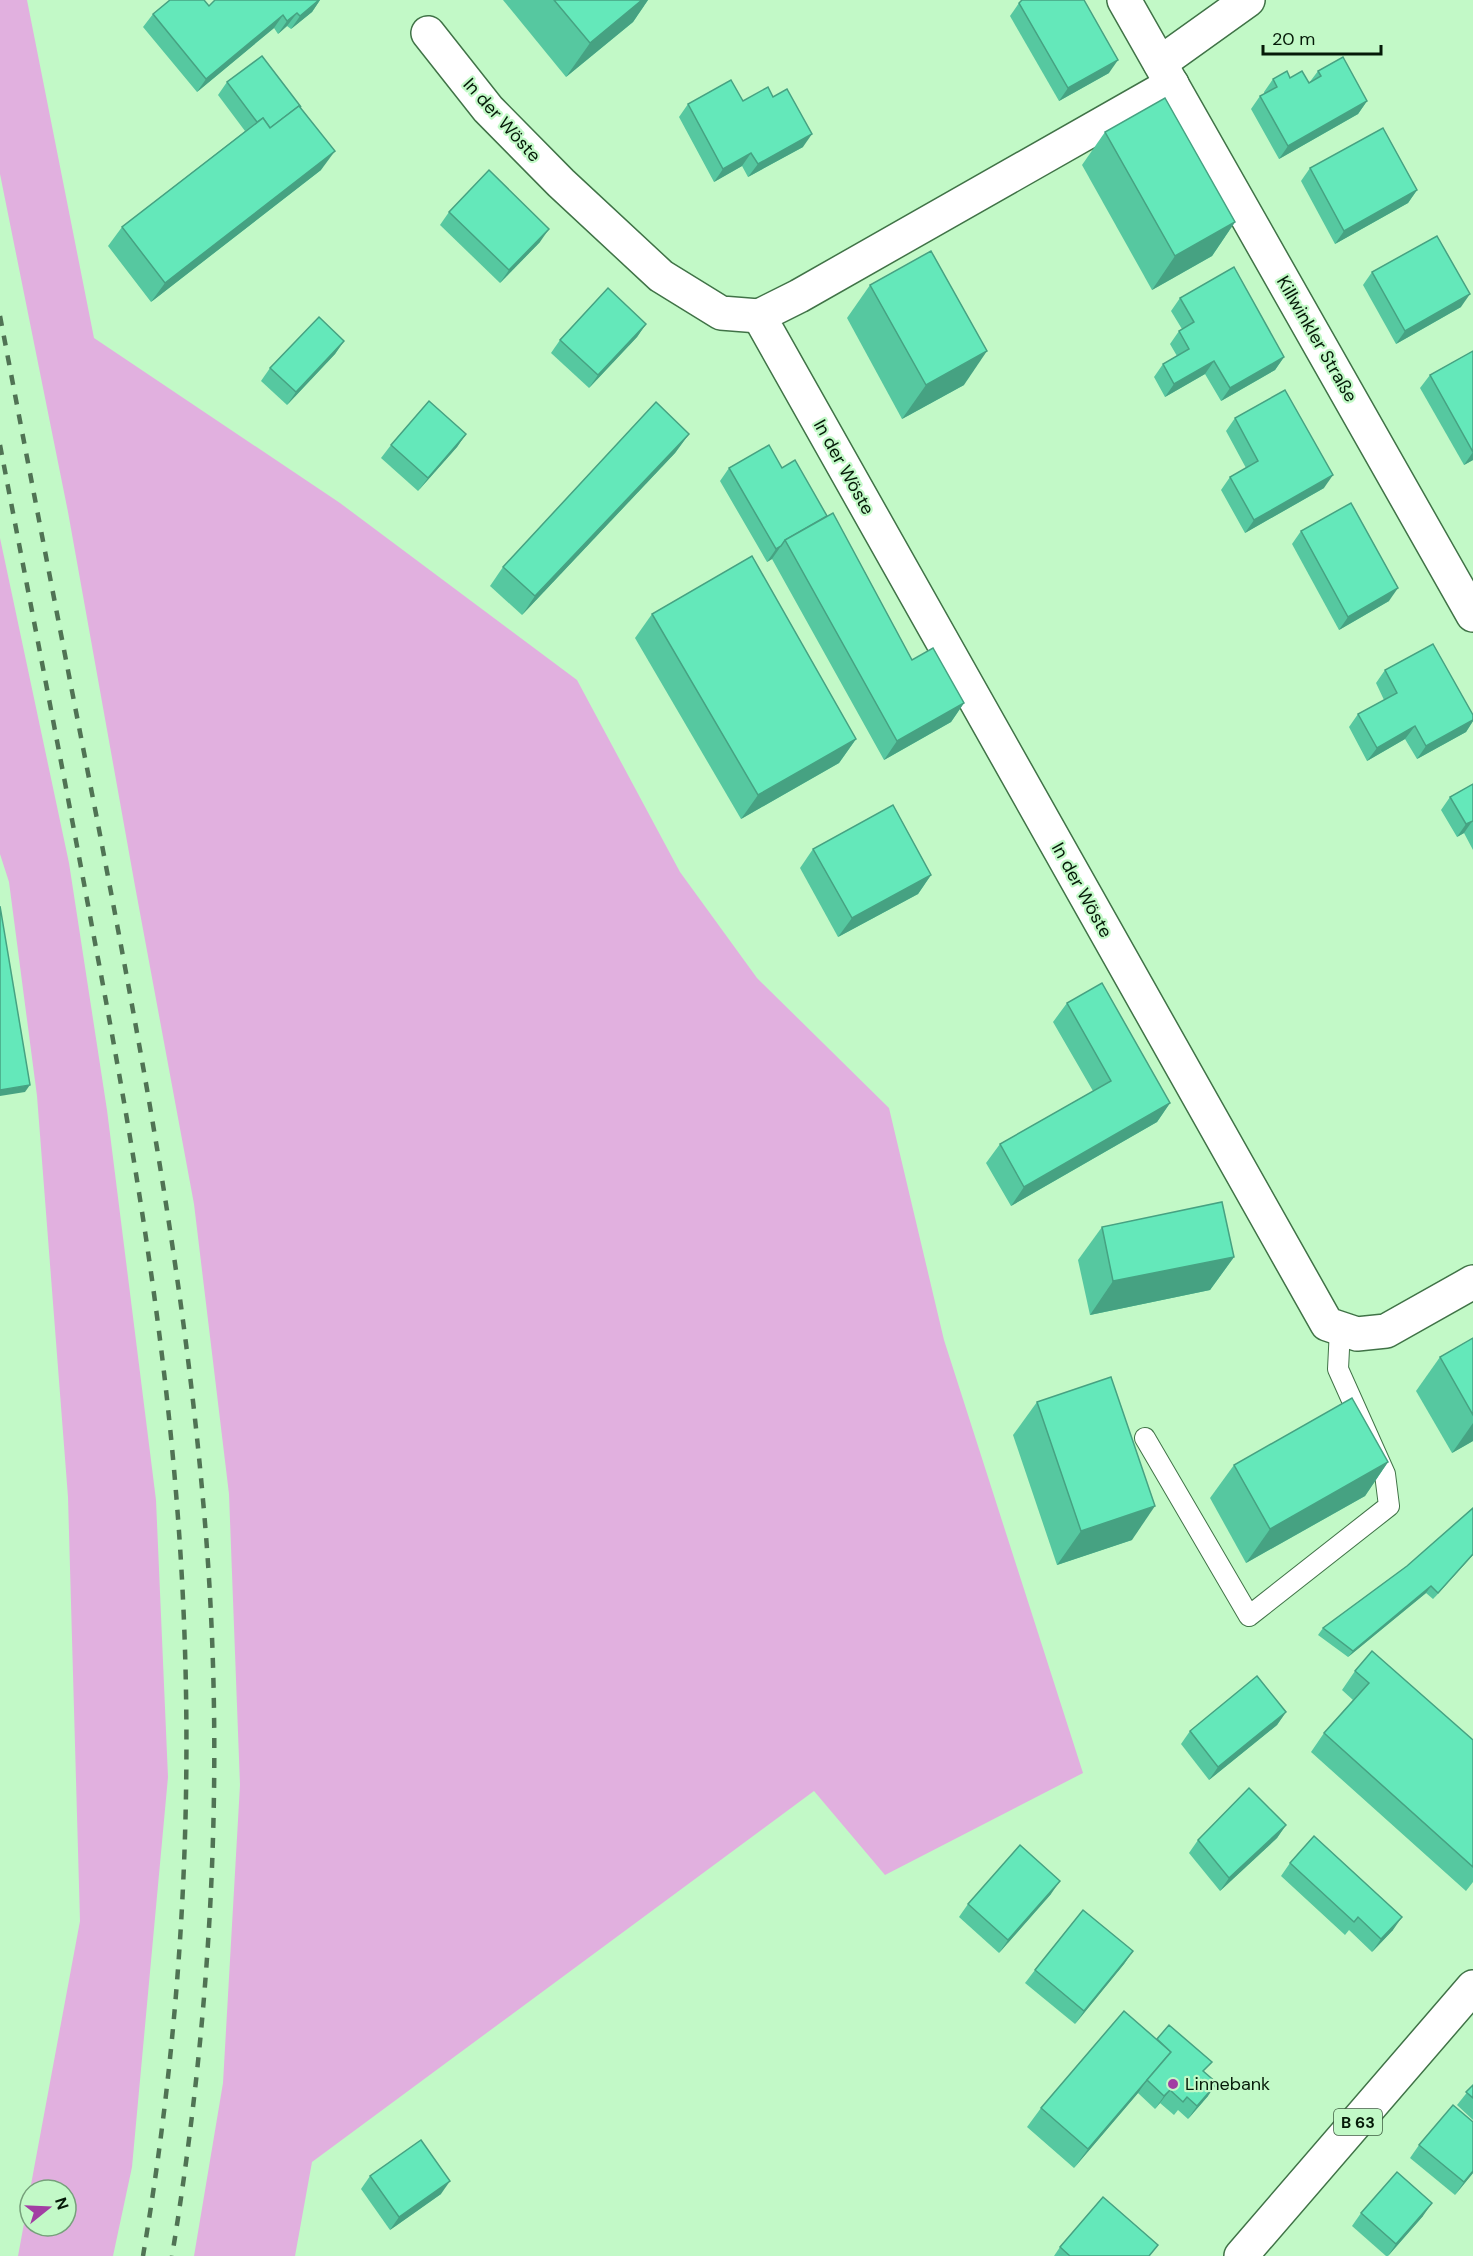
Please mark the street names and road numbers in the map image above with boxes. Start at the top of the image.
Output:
street label: In der Wöste [458,73,546,167]
street label: Killwinkler Straße [1271,272,1363,406]
street label: In der Wöste [808,415,880,519]
street label: In der Wöste [1046,838,1118,942]
road number: B 63 [1334,2109,1382,2135]

